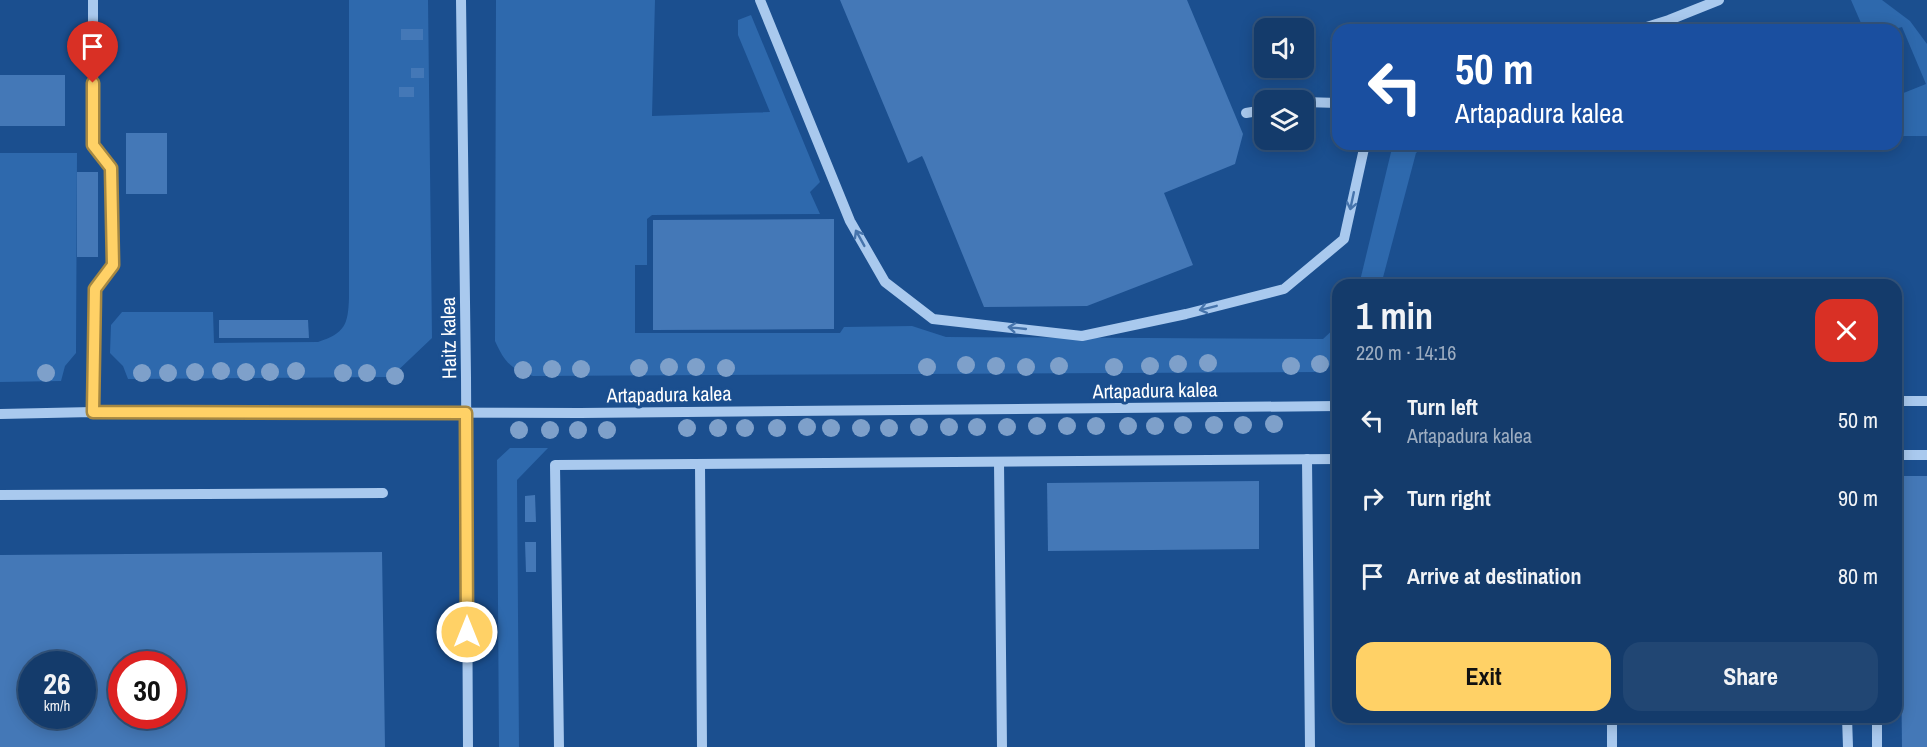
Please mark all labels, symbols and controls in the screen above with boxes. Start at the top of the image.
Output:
map controls [1254,18,1314,150]
button: sound [1254,18,1314,78]
pin [67,21,118,83]
icon: arrive [76,30,109,63]
text: 50 m [1455,41,1534,97]
icon: left [1356,48,1434,126]
button: layers [1254,90,1314,150]
text: Artapadura kalea [1455,95,1624,131]
one-way arrow [1346,191,1357,210]
one-way arrow [854,230,866,247]
text: 1 min [1356,292,1433,340]
street label: Haitz kalea [434,297,462,379]
button: close [1815,299,1878,362]
one-way arrow [1199,303,1218,315]
one-way arrow [1007,322,1027,333]
text: 220 m · 14:16 [1356,339,1456,366]
street label: Artapadura kalea [1091,375,1218,405]
street label: Artapadura kalea [605,379,732,409]
text: Turn left [1407,392,1478,422]
icon: left [1356,404,1389,437]
text: 50 m [1838,405,1878,435]
text: Artapadura kalea [1407,422,1532,449]
icon: right [1356,482,1389,515]
text: Turn right [1407,483,1491,513]
text: 90 m [1838,483,1878,513]
icon: arrive [1356,560,1389,593]
text: Arrive at destination [1407,561,1581,591]
text: 80 m [1838,561,1878,591]
position arrow [435,600,499,664]
button: Exit [1356,642,1611,711]
button: Share [1623,642,1878,711]
speed limit sign: 30 [108,651,186,729]
text: 26 [43,663,71,703]
text: km/h [44,695,70,716]

